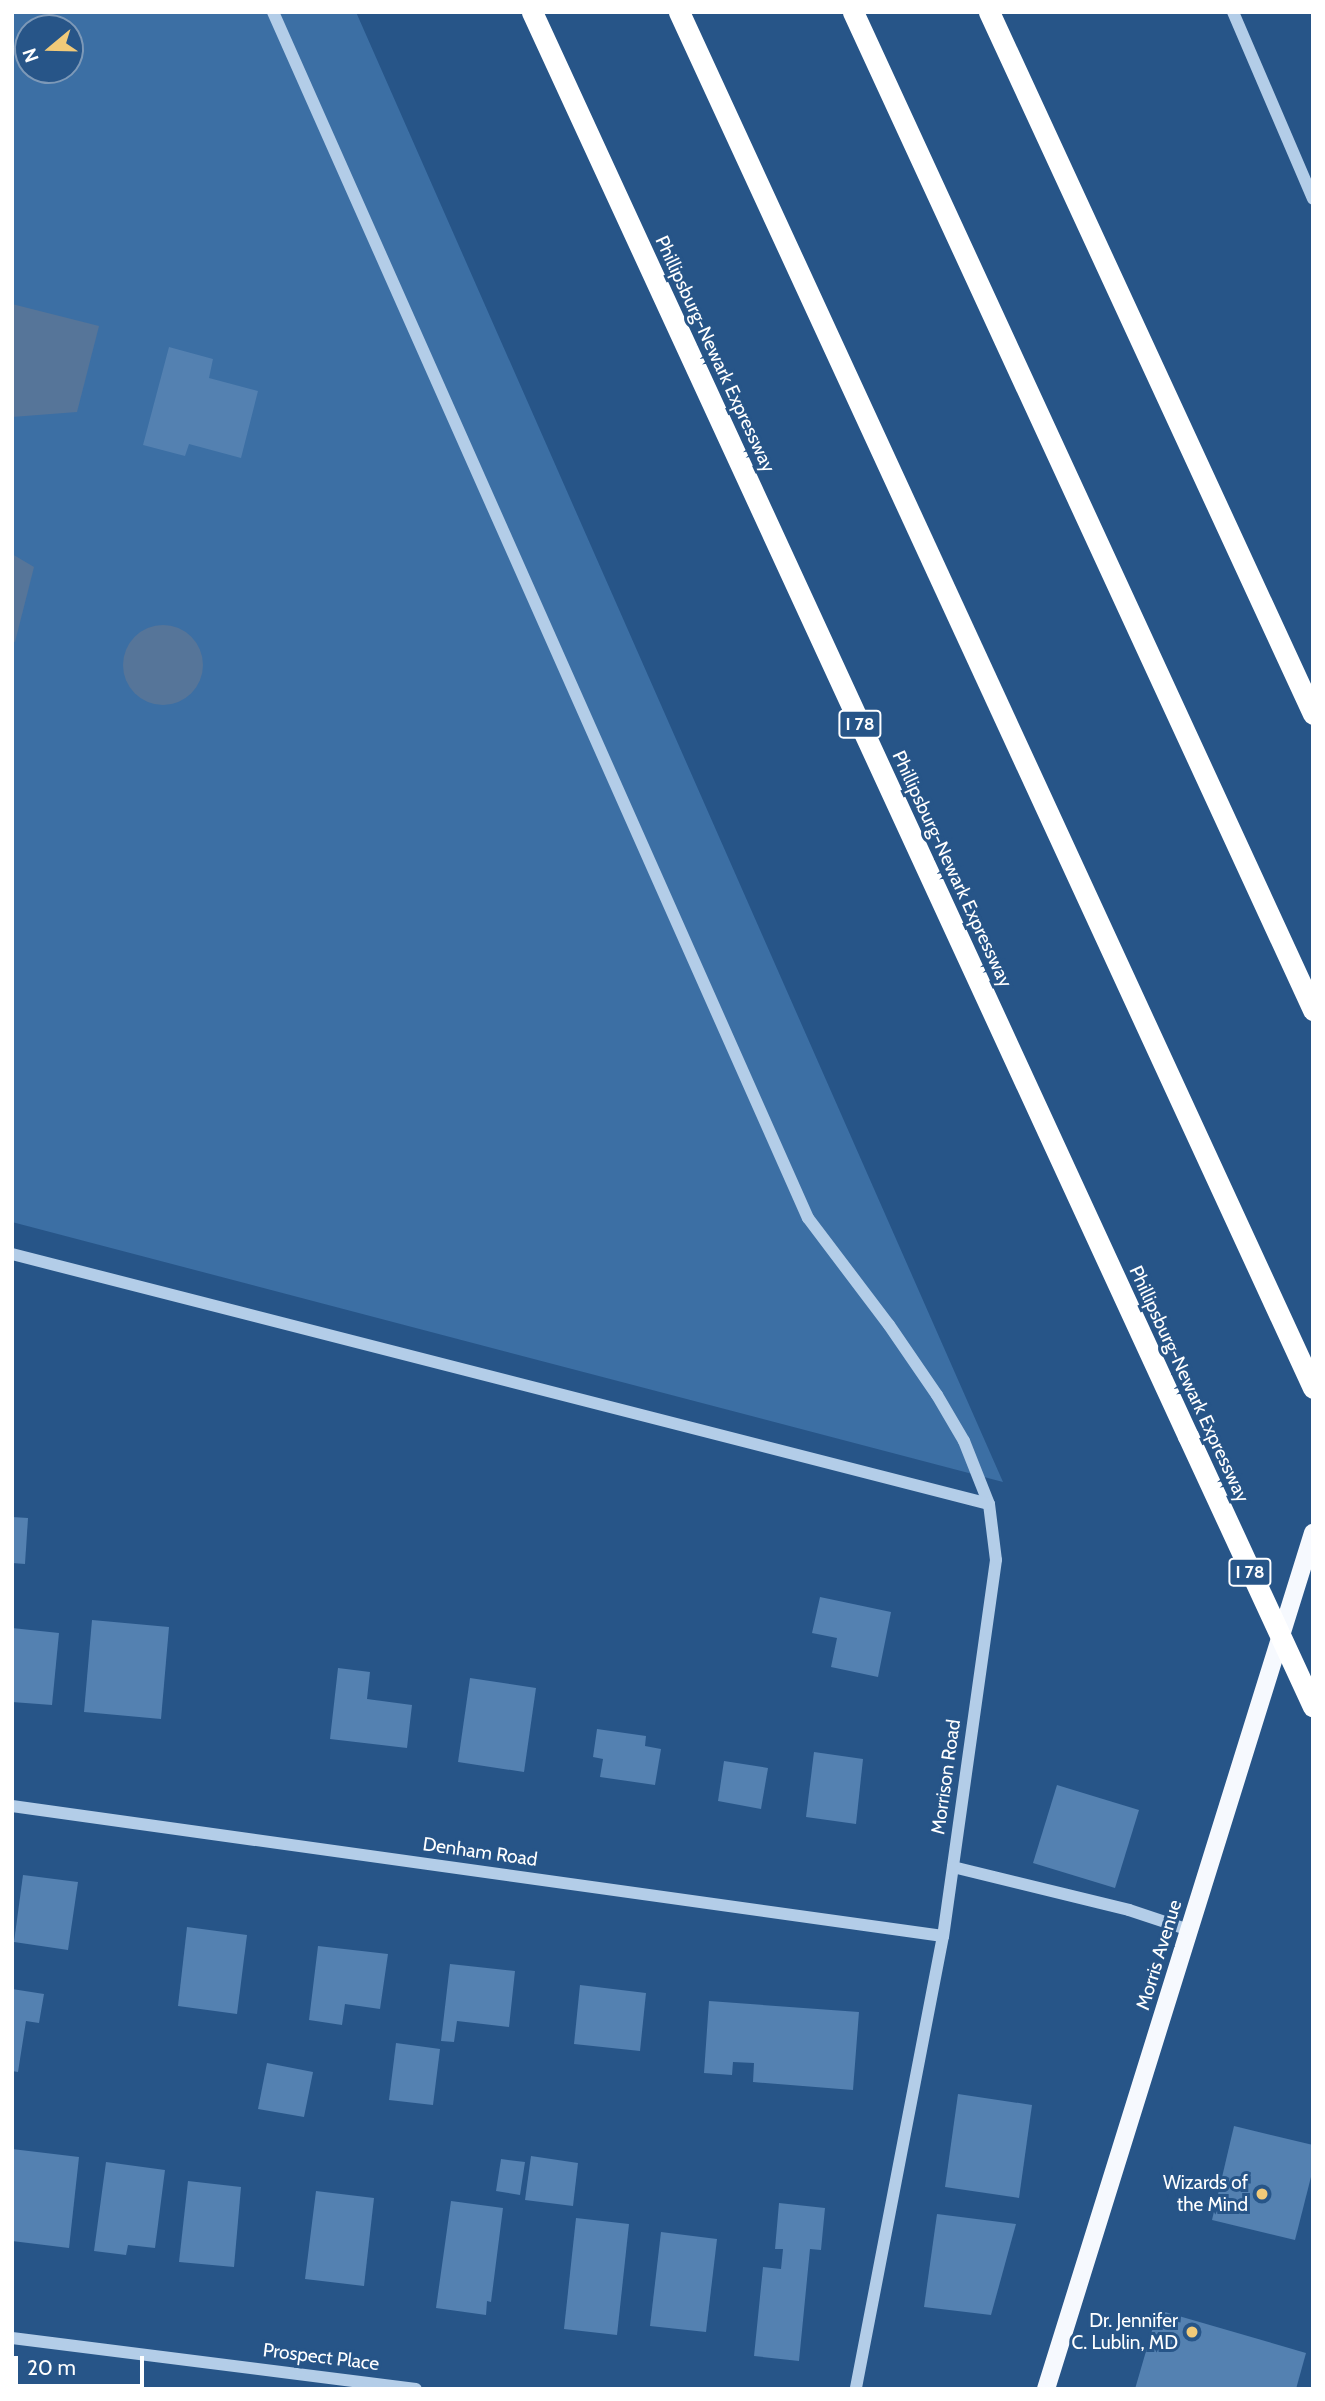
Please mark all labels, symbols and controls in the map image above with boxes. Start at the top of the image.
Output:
north arrow [14,14,84,84]
text: N [18,45,44,65]
street label: Phillipsburg-Newark Expressway [650,232,780,476]
road number: I 78 [837,710,883,738]
street label: Phillipsburg-Newark Expressway [887,747,1017,991]
street label: Phillipsburg-Newark Expressway [1124,1262,1254,1506]
road number: I 78 [1227,1558,1273,1587]
street label: Morrison Road [927,1718,965,1836]
street label: Denham Road [421,1833,539,1871]
street label: Morris Avenue [1131,1897,1187,2013]
place label: Wizards of the Mind [1163,2172,1248,2216]
marker: Wizards of the Mind [1254,2186,1270,2202]
place label: Dr. Jennifer C. Lublin, MD [1072,2310,1178,2354]
marker: Dr. Jennifer C. Lublin, MD [1184,2324,1200,2340]
street label: Prospect Place [262,2339,380,2375]
scale bar [18,2342,147,2386]
text: 20 m [27,2355,76,2380]

